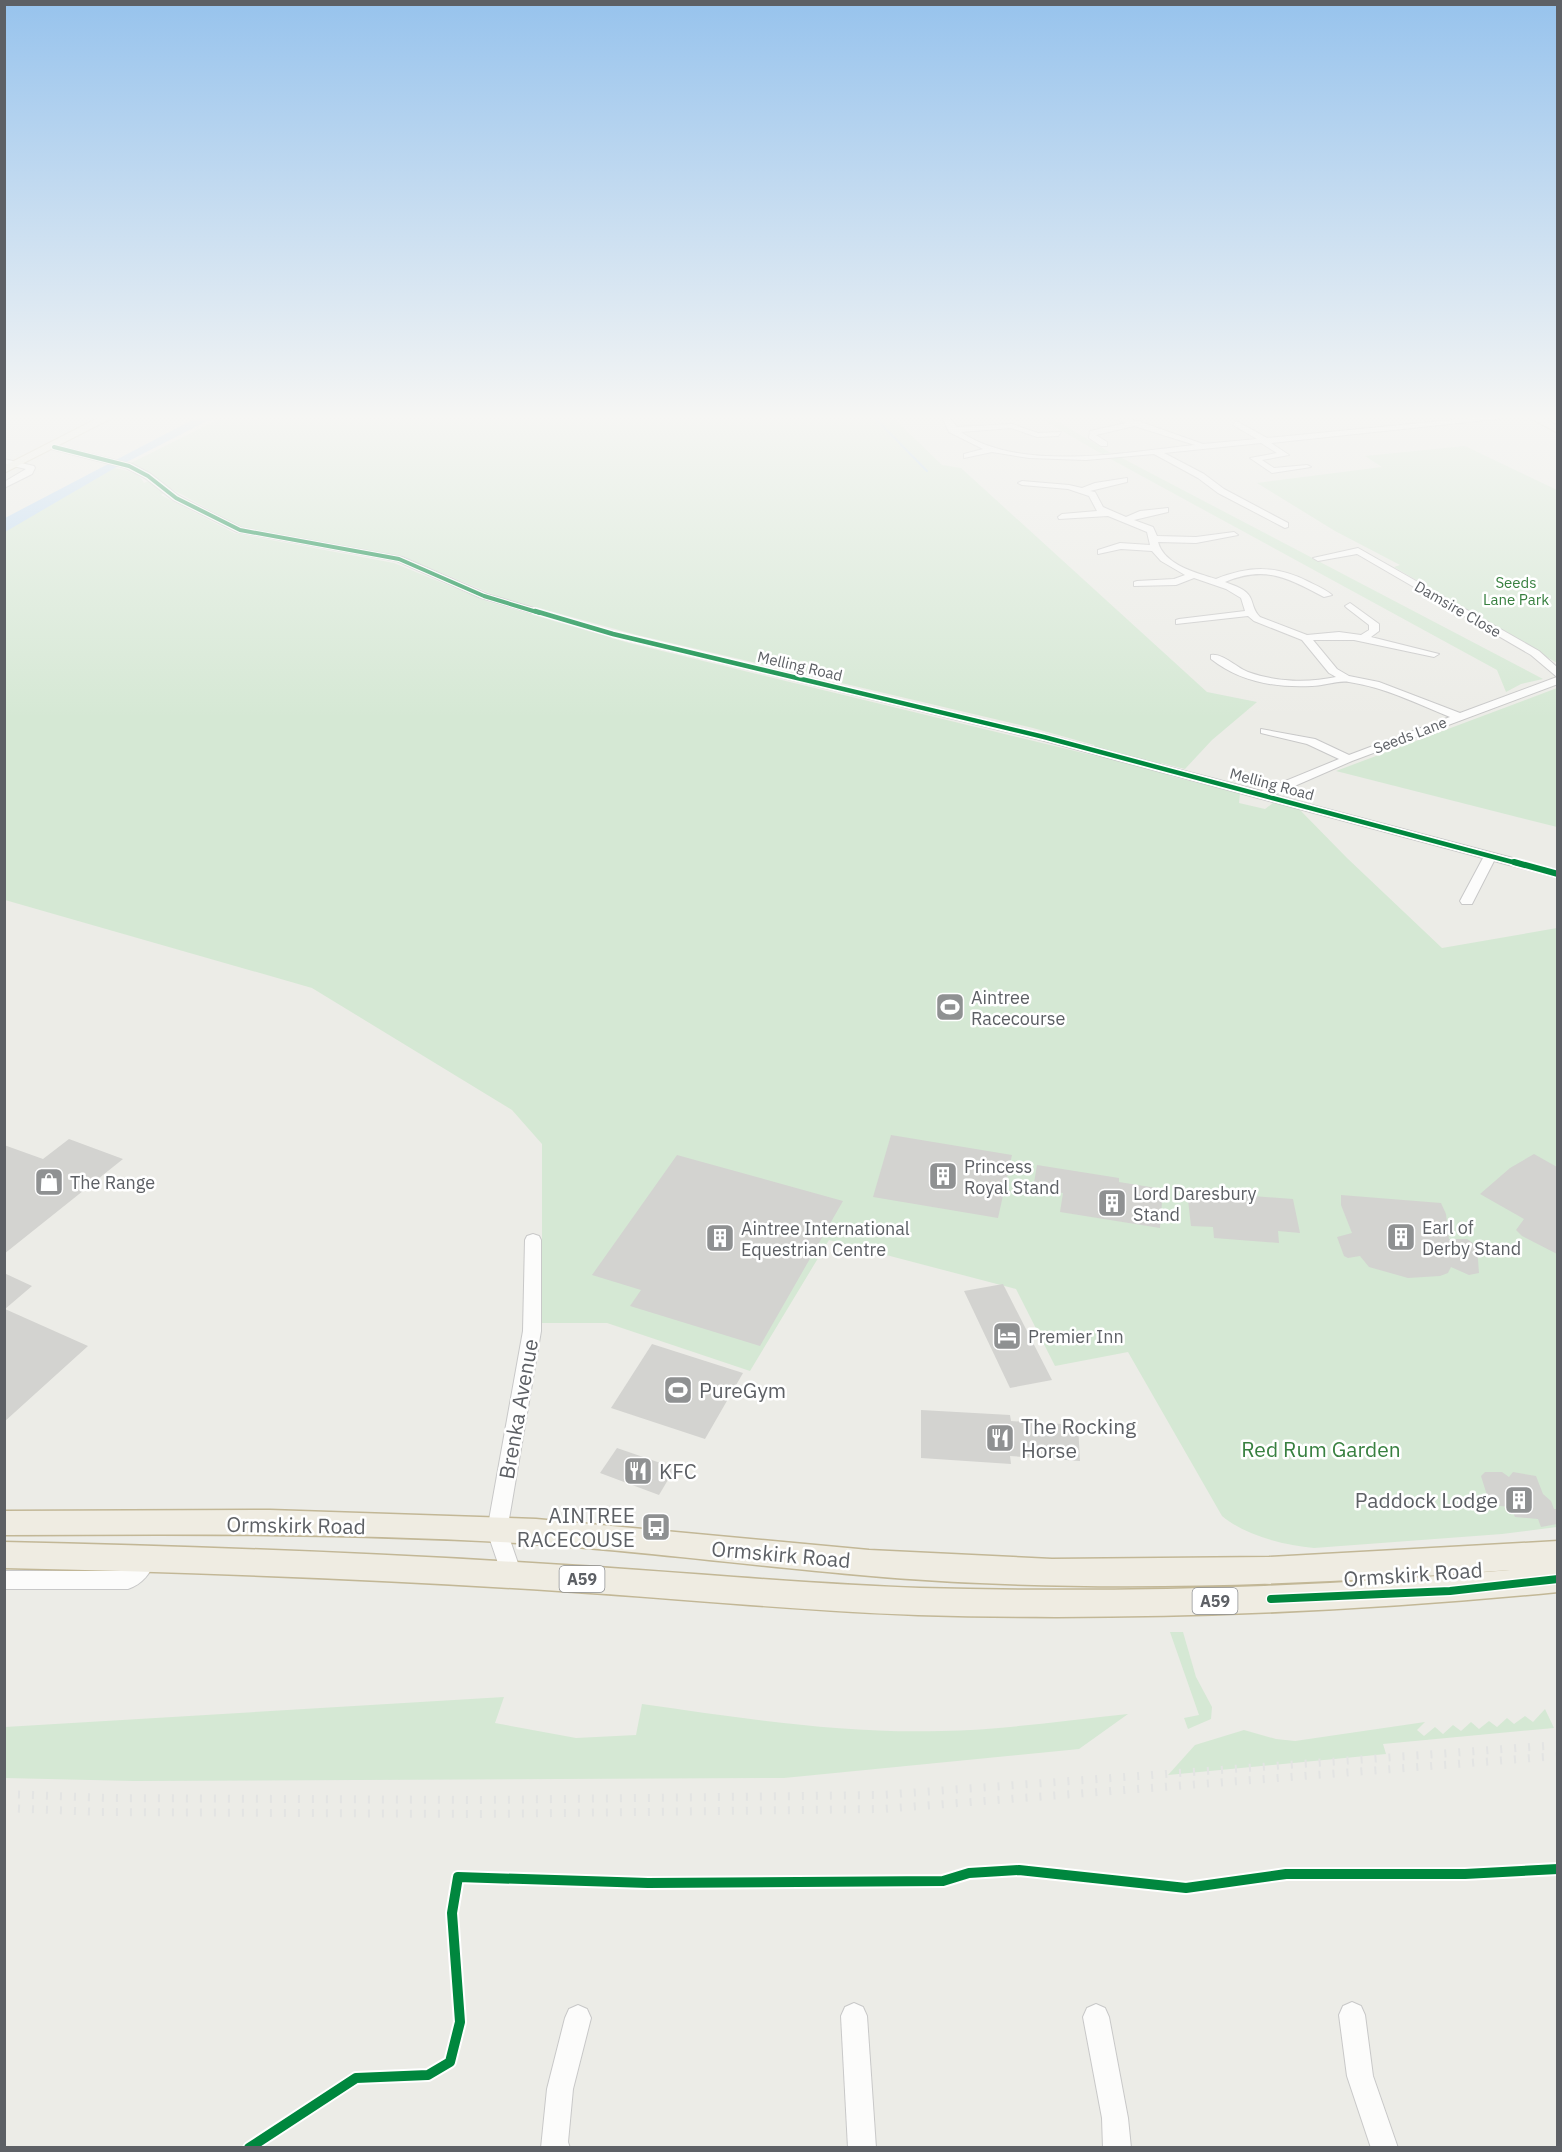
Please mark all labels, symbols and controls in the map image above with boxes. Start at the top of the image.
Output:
park label: Seeds Lane Park [1483,573,1549,609]
street label: Damsire Close [1411,577,1505,641]
street label: Melling Road [756,647,844,685]
street label: Seeds Lane [1371,712,1449,758]
street label: Melling Road [1228,764,1316,804]
place label: Aintree Racecourse [971,986,1065,1030]
sports icon: Aintree Racecourse [934,991,966,1023]
place label: Princess Royal Stand [964,1155,1060,1199]
building icon: Princess Royal Stand [927,1160,959,1192]
shop icon: The Range [33,1166,65,1198]
place label: The Range [70,1171,155,1194]
place label: Lord Daresbury Stand [1133,1182,1256,1226]
building icon: Lord Daresbury Stand [1096,1187,1128,1219]
place label: Earl of Derby Stand [1422,1216,1521,1260]
place label: Aintree International Equestrian Centre [741,1217,910,1261]
building icon: Earl of Derby Stand [1385,1221,1417,1253]
building icon: Aintree International Equestrian Centre [704,1222,736,1254]
hotel icon: Premier Inn [991,1320,1023,1352]
place label: Premier Inn [1028,1325,1124,1348]
street label: Brenka Avenue [492,1337,544,1481]
sports icon: PureGym [662,1374,694,1406]
place label: PureGym [699,1376,786,1404]
place label: The Rocking Horse [1021,1412,1136,1464]
restaurant icon: The Rocking Horse [984,1422,1016,1454]
park label: Red Rum Garden [1241,1435,1401,1463]
restaurant icon: KFC [622,1455,654,1487]
place label: KFC [659,1457,697,1485]
building icon: Paddock Lodge [1503,1484,1535,1516]
place label: Paddock Lodge [1355,1486,1498,1514]
place label: AINTREE RACECOUSE [517,1501,635,1553]
street label: Ormskirk Road [226,1510,366,1540]
bus stop icon: AINTREE RACECOUSE [640,1511,672,1543]
street label: Ormskirk Road [710,1534,852,1574]
street label: Ormskirk Road [1342,1555,1484,1593]
road number: A59 [560,1566,604,1592]
road number: A59 [1192,1588,1238,1614]

